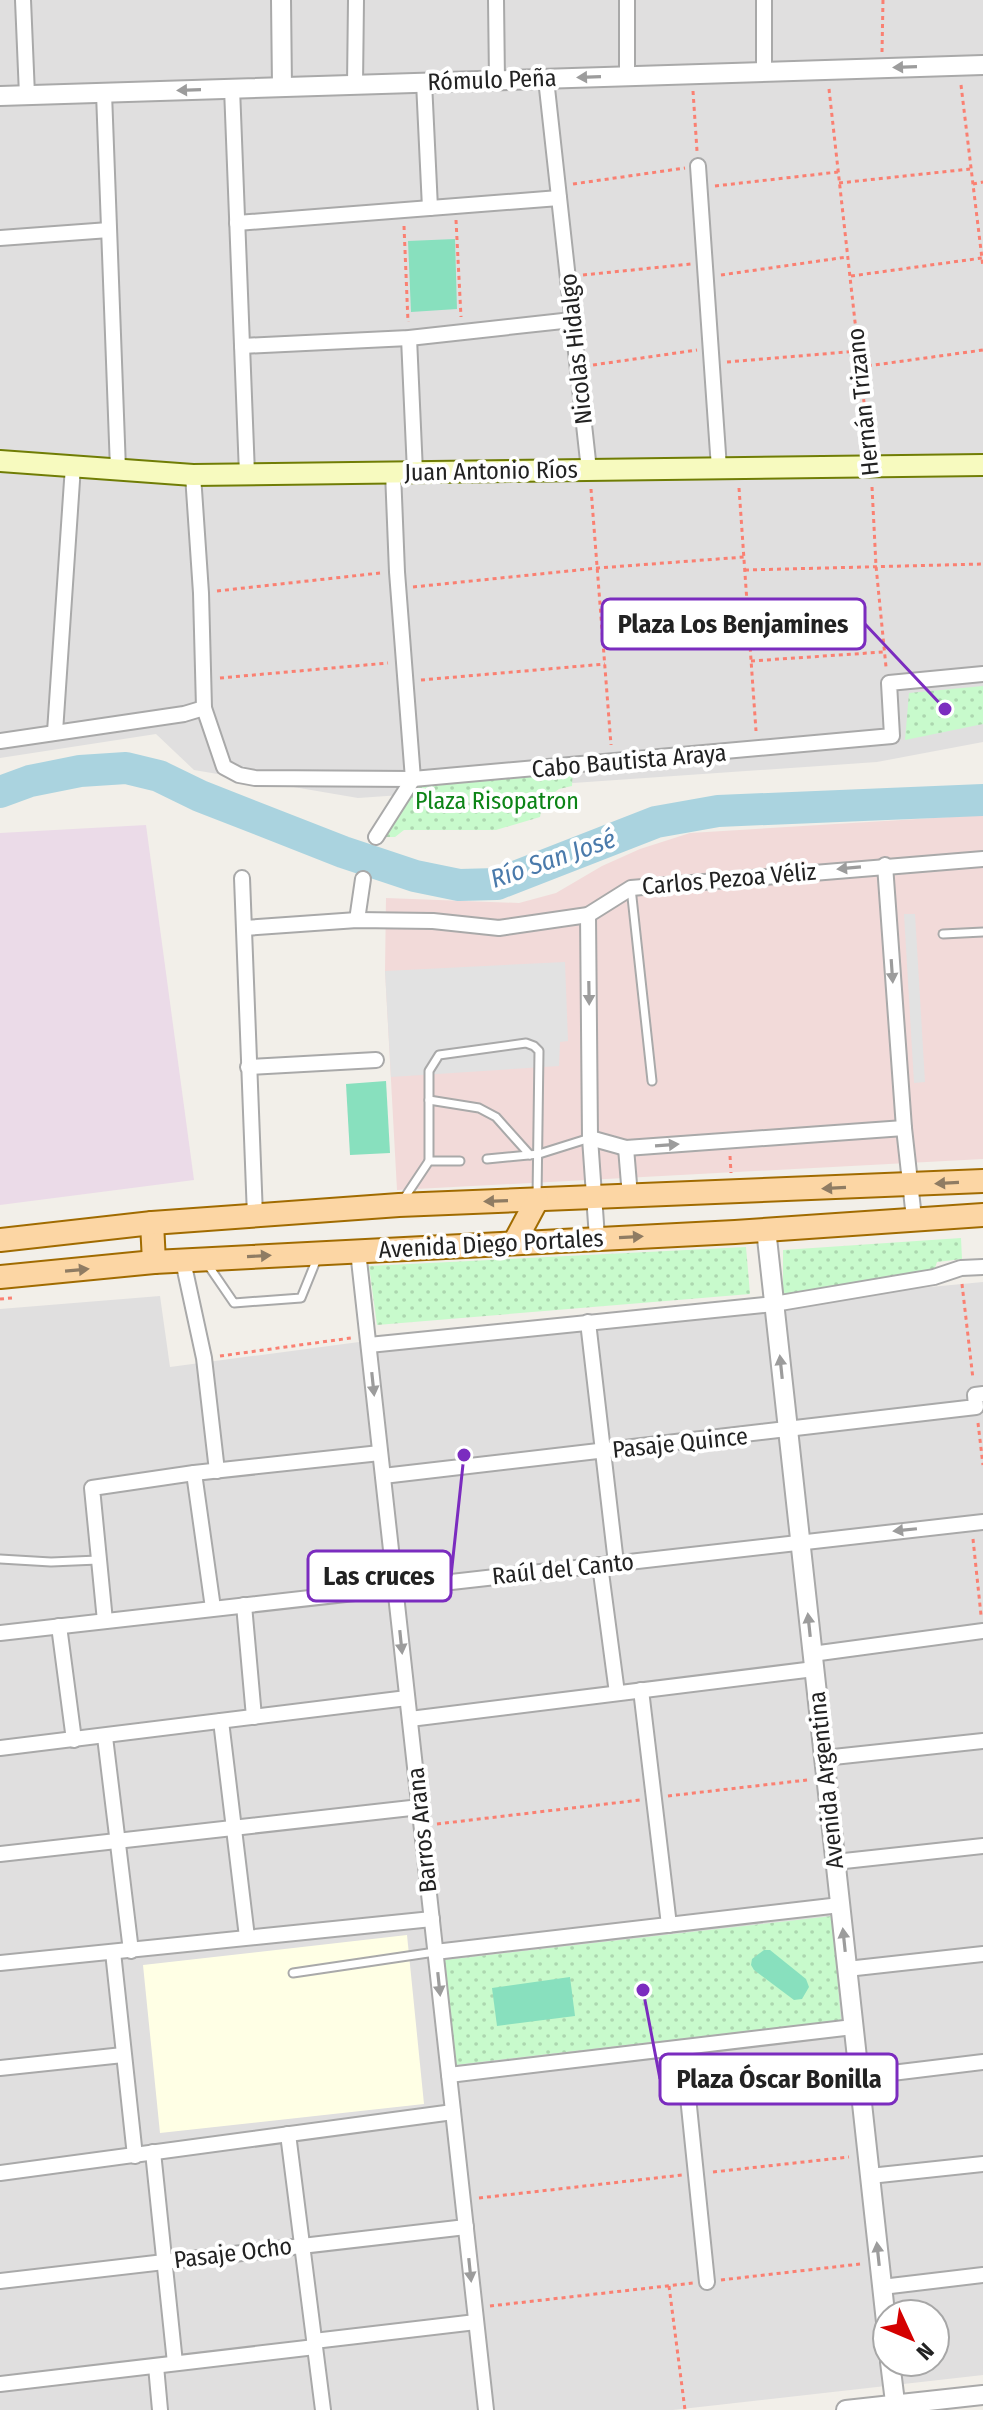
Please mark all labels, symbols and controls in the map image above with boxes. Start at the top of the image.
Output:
one-way arrow [892,61,917,74]
street label: Rómulo Peña [427,64,557,96]
one-way arrow [576,71,601,84]
one-way arrow [176,83,201,96]
street label: Nicolas Hidalgo [554,272,598,426]
street label: Hernán Trizano [841,327,885,477]
street label: Juan Antonio Ríos [404,455,578,487]
callout: Plaza Los Benjamines [602,599,865,649]
text: Plaza Los Benjamines [618,609,848,640]
street label: Cabo Bautista Araya [531,739,727,783]
park label: Plaza Risopatron [415,787,579,815]
water label: Río San José [486,823,620,895]
street label: Carlos Pezoa Véliz [641,857,817,901]
one-way arrow [836,862,861,875]
one-way arrow [886,959,899,984]
one-way arrow [583,981,595,1006]
one-way arrow [655,1138,680,1151]
one-way arrow [934,1177,959,1190]
one-way arrow [821,1182,846,1195]
one-way arrow [483,1195,508,1208]
street label: Avenida Diego Portales [378,1224,604,1264]
one-way arrow [619,1230,644,1243]
one-way arrow [247,1249,272,1262]
one-way arrow [65,1263,90,1276]
one-way arrow [774,1354,787,1379]
one-way arrow [366,1372,379,1397]
street label: Pasaje Quince [611,1422,749,1464]
one-way arrow [893,1524,918,1537]
street label: Raúl del Canto [491,1548,635,1590]
callout: Las cruces [308,1551,451,1601]
text: Las cruces [323,1561,435,1592]
one-way arrow [803,1613,816,1638]
one-way arrow [395,1630,408,1655]
street label: Avenida Argentina [803,1690,849,1870]
street label: Barros Arana [401,1766,443,1894]
one-way arrow [837,1927,850,1952]
one-way arrow [433,1972,446,1997]
callout: Plaza Óscar Bonilla [660,2054,897,2104]
text: Plaza Óscar Bonilla [676,2063,882,2095]
street label: Pasaje Ocho [172,2232,294,2274]
one-way arrow [872,2241,885,2266]
one-way arrow [464,2258,477,2283]
north arrow [871,2298,951,2378]
text: N [911,2337,939,2366]

